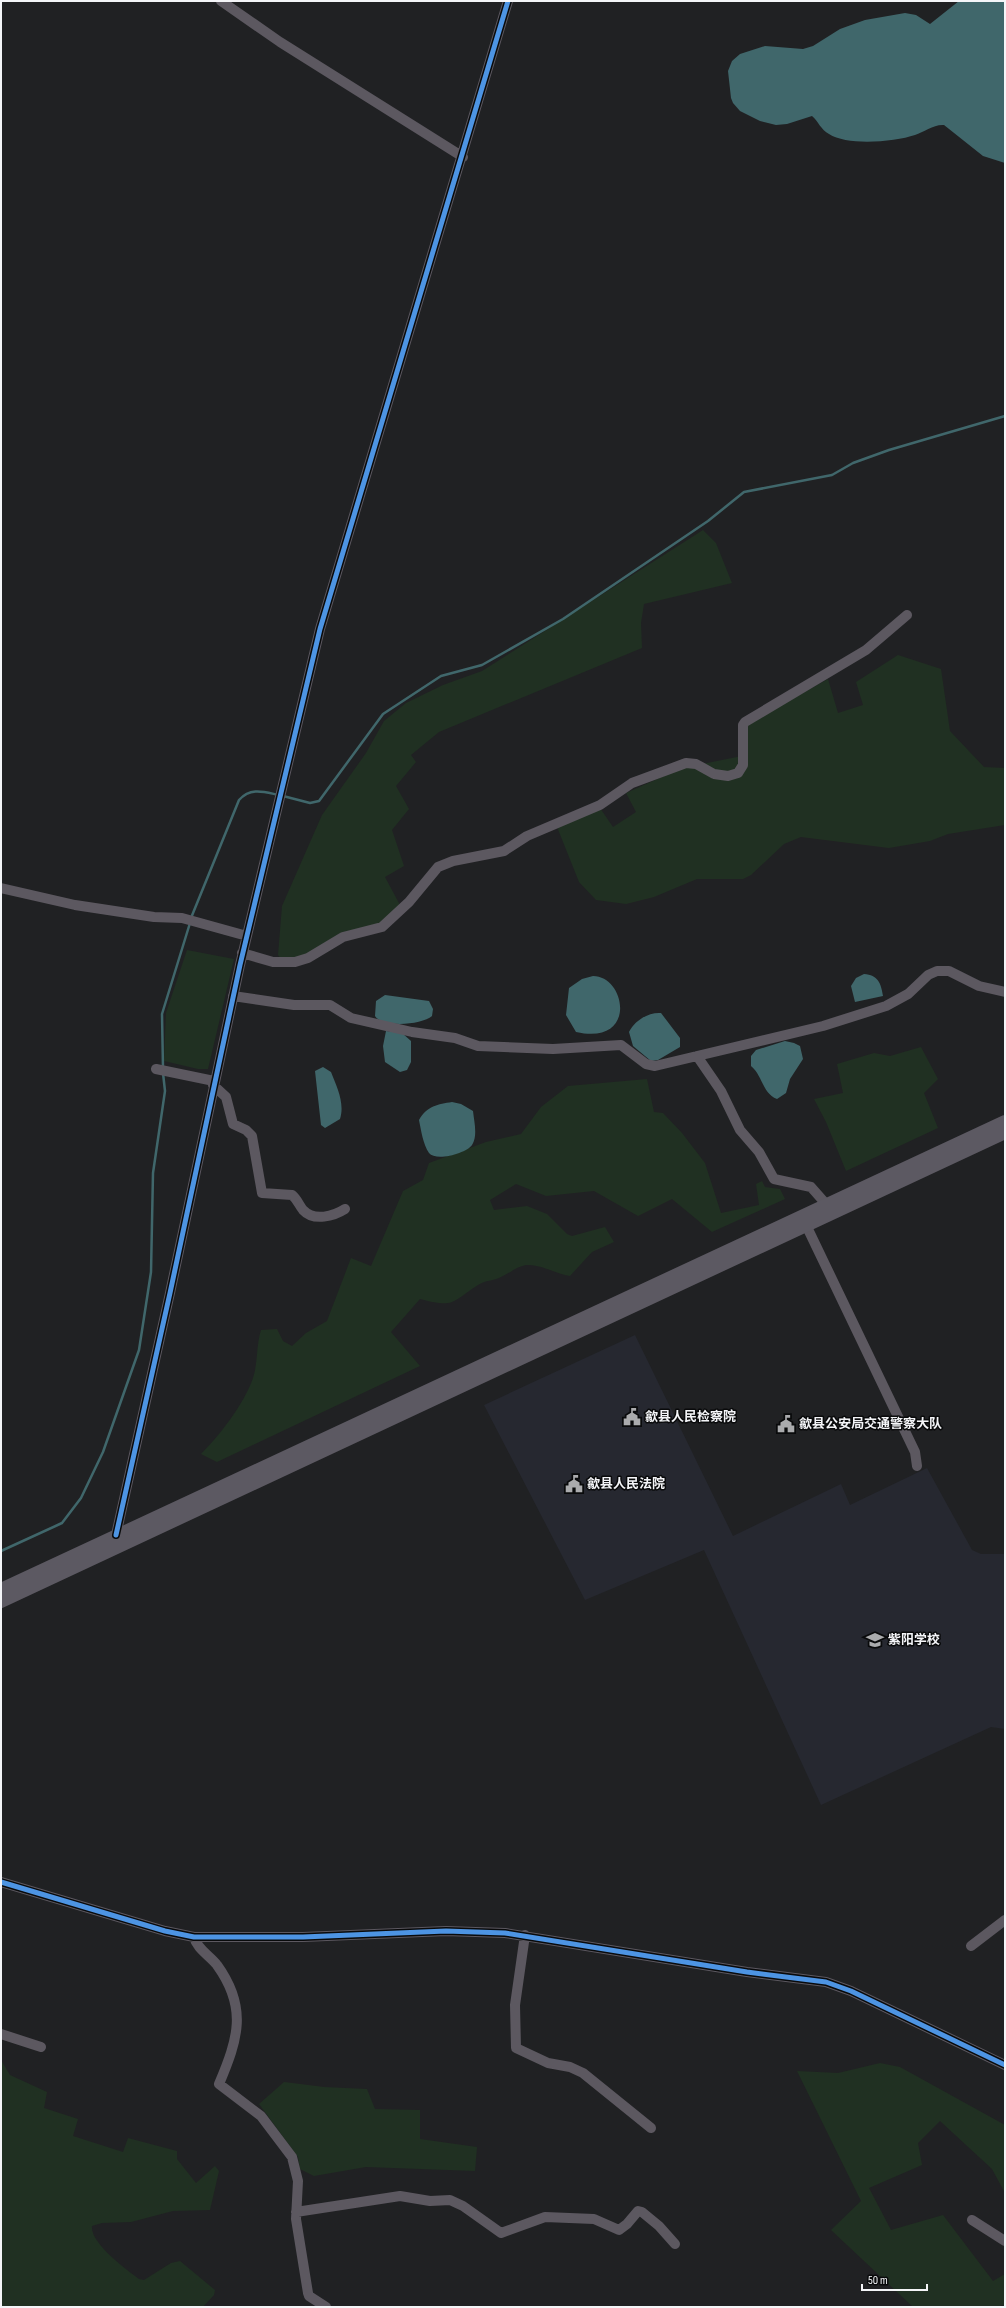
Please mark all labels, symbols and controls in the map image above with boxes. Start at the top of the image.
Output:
public building icon: 歙县人民检察院 [622,1407,642,1427]
place label: 歙县人民检察院 [645,1409,736,1425]
public building icon: 歙县公安局交通警察大队 [776,1414,796,1434]
place label: 歙县公安局交通警察大队 [799,1416,942,1432]
public building icon: 歙县人民法院 [564,1474,584,1494]
place label: 歙县人民法院 [587,1476,665,1492]
school or university icon: 紫阳学校 [865,1630,885,1650]
place label: 紫阳学校 [888,1632,940,1648]
scale bar [862,2266,927,2292]
text: 50 m [868,2273,888,2288]

